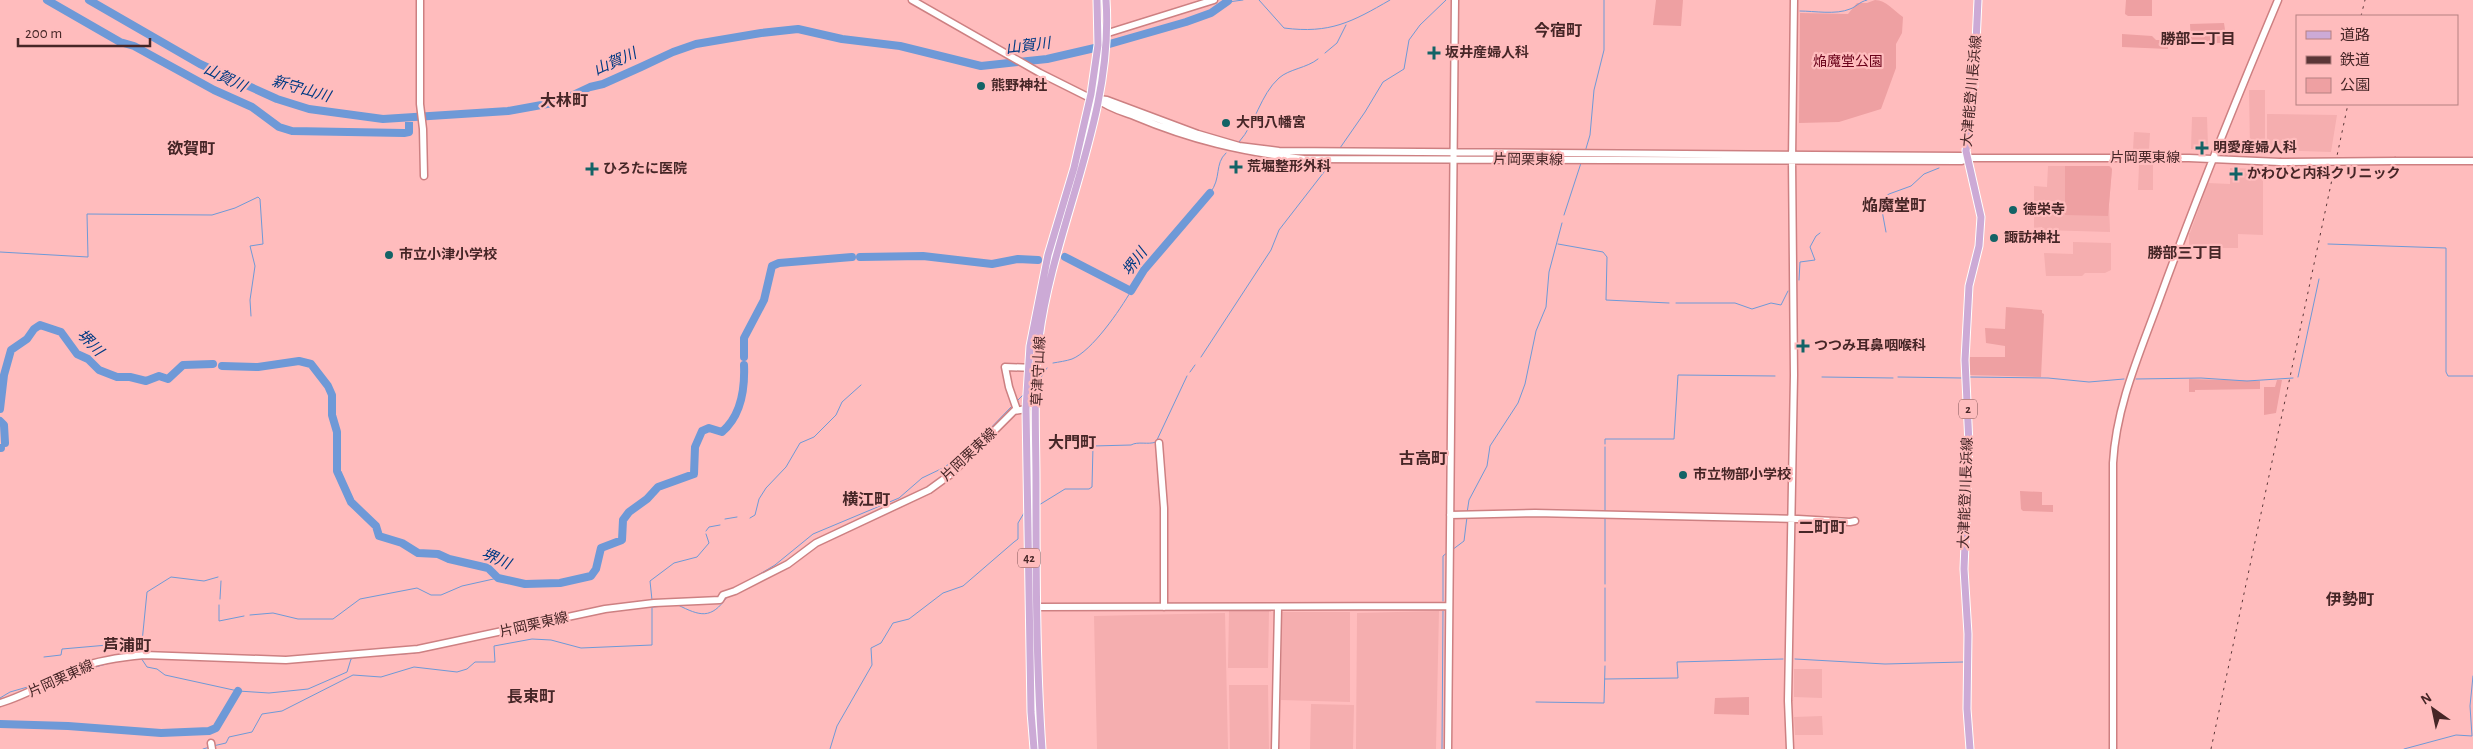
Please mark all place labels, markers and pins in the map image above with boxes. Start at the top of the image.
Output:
place label: 坂井産婦人科 [1445,44,1529,60]
marker: 坂井産婦人科 [1427,46,1441,60]
place label: 熊野神社 [991,77,1047,93]
marker: 熊野神社 [975,80,987,92]
place label: 大門八幡宮 [1236,115,1306,130]
marker: 大門八幡宮 [1220,117,1232,129]
place label: 明愛産婦人科 [2213,140,2297,155]
marker: 明愛産婦人科 [2195,141,2209,155]
place label: 荒堀整形外科 [1247,158,1331,174]
marker: 荒堀整形外科 [1229,160,1243,174]
place label: ひろたに医院 [603,161,687,176]
marker: ひろたに医院 [585,162,599,176]
place label: かわひと内科クリニック [2247,166,2401,181]
marker: かわひと内科クリニック [2229,167,2243,181]
place label: 徳栄寺 [2023,202,2065,217]
marker: 徳栄寺 [2007,204,2019,216]
place label: 諏訪神社 [2004,229,2060,245]
marker: 諏訪神社 [1988,232,2000,244]
place label: 市立小津小学校 [399,247,497,262]
marker: 市立小津小学校 [383,249,395,261]
place label: つつみ耳鼻咽喉科 [1814,337,1926,353]
marker: つつみ耳鼻咽喉科 [1796,339,1810,353]
place label: 市立物部小学校 [1693,467,1791,482]
marker: 市立物部小学校 [1677,469,1689,481]

